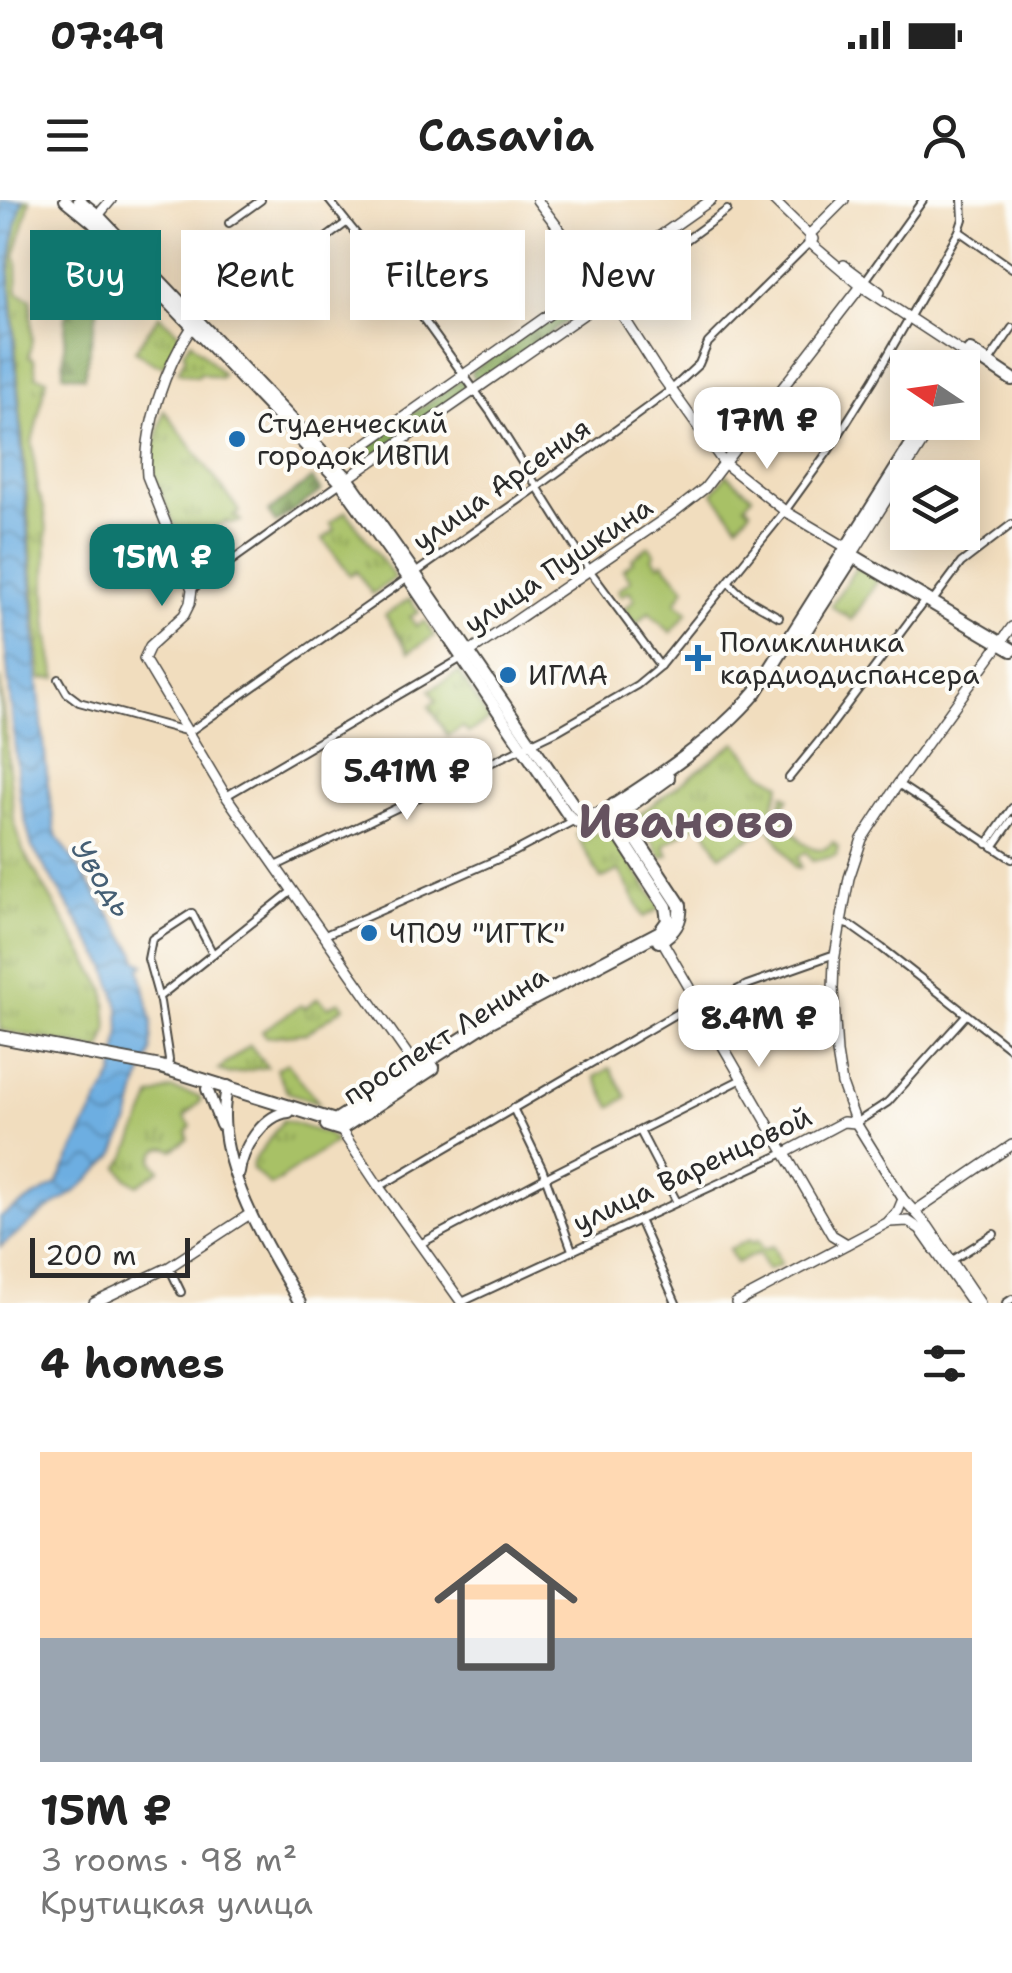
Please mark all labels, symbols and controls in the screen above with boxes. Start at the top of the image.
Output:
text: 07:49 [50,10,165,61]
text: Casavia [418,105,594,165]
icon: menu [40,108,95,163]
icon: person [917,108,972,163]
chip: Buy [30,230,161,320]
chip: Rent [181,230,330,320]
chip: Filters [350,230,525,320]
chip: New [545,230,691,320]
north arrow [890,350,980,440]
map controls [890,350,980,550]
pin: 17M ₽ [697,387,837,472]
text: 17M ₽ [716,398,818,441]
place label: Студенческий городок ИВПИ [257,404,450,474]
street label: улица Арсения [404,408,598,560]
marker: Студенческий городок ИВПИ [226,428,248,450]
button: layers [890,460,980,550]
street label: улица Пушкина [456,488,660,642]
pin: 15M ₽ [92,524,232,609]
text: 15M ₽ [112,535,212,578]
place label: Поликлиника кардиодиспансера [720,623,980,693]
marker: Поликлиника кардиодиспансера [685,645,711,671]
place label: ИГМА [528,656,608,694]
marker: ИГМА [497,664,519,686]
pin: 5.41M ₽ [315,738,499,823]
text: 5.41M ₽ [343,749,471,792]
district label: Иваново [578,789,794,853]
water label: Уводь [61,831,143,925]
place label: ЧПОУ "ИГТК" [389,914,565,952]
marker: ЧПОУ "ИГТК" [358,922,380,944]
street label: проспект Ленина [335,957,555,1113]
pin: 8.4M ₽ [678,985,840,1070]
text: 8.4M ₽ [700,996,818,1039]
street label: улица Варенцовой [566,1097,818,1241]
scale bar [30,1233,190,1278]
text: 200 m [45,1236,136,1274]
text: 4 homes [40,1335,225,1391]
icon: filters [917,1336,972,1391]
icon: home [416,1517,596,1697]
text: 15M ₽ [40,1782,172,1838]
text: 3 rooms · 98 m² [40,1838,297,1881]
text: Крутицкая улица [40,1881,313,1924]

